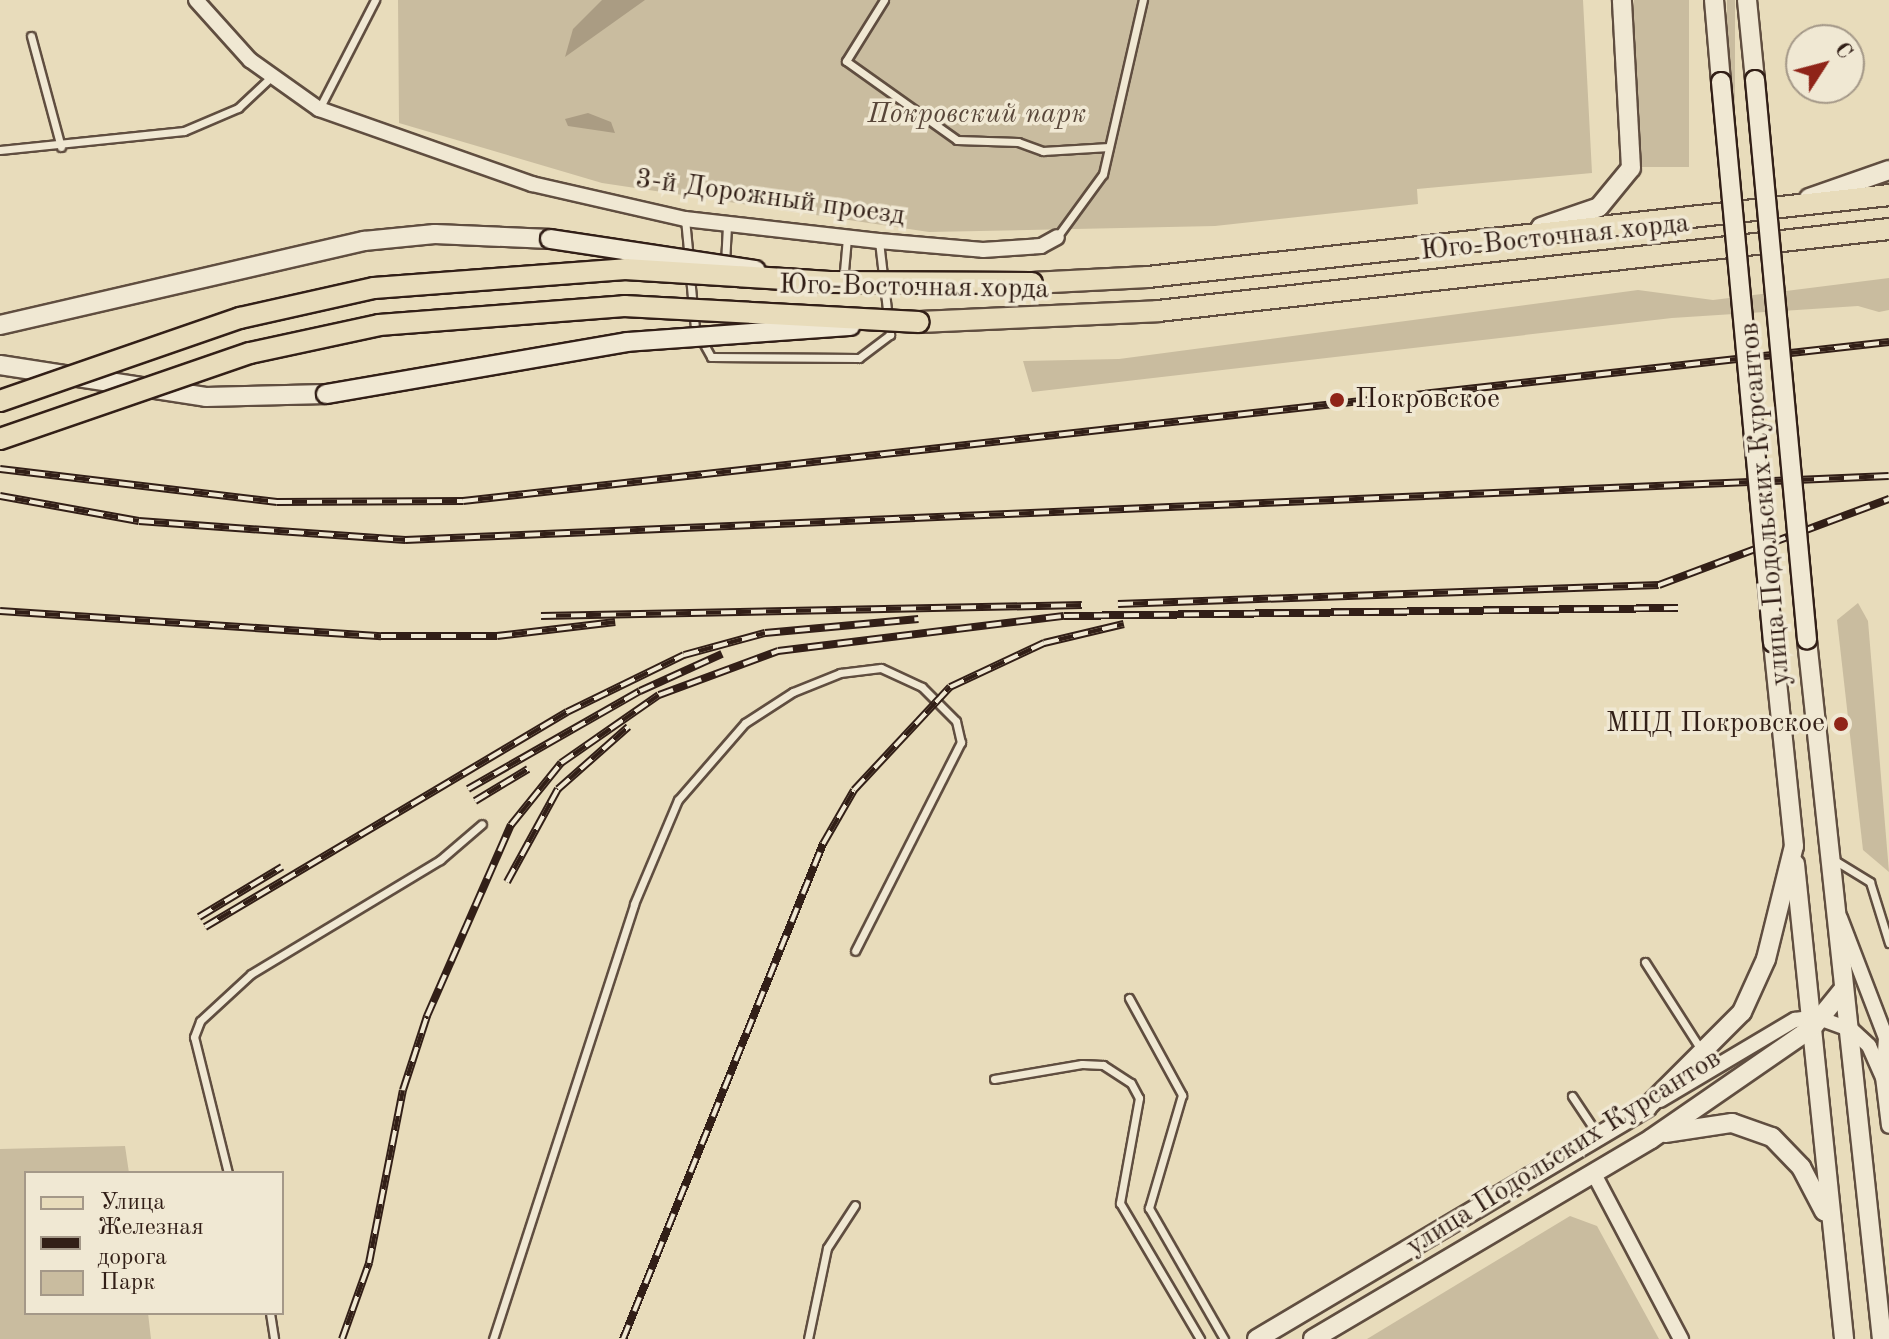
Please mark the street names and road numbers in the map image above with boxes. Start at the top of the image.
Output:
street label: 3-й Дорожный проезд [633,162,907,234]
street label: Юго-Восточная хорда [1419,207,1691,269]
street label: Юго-Восточная хорда [779,269,1049,307]
street label: улица Подольских Курсантов [1733,321,1799,687]
street label: улица Подольских Курсантов [1400,1042,1728,1264]

